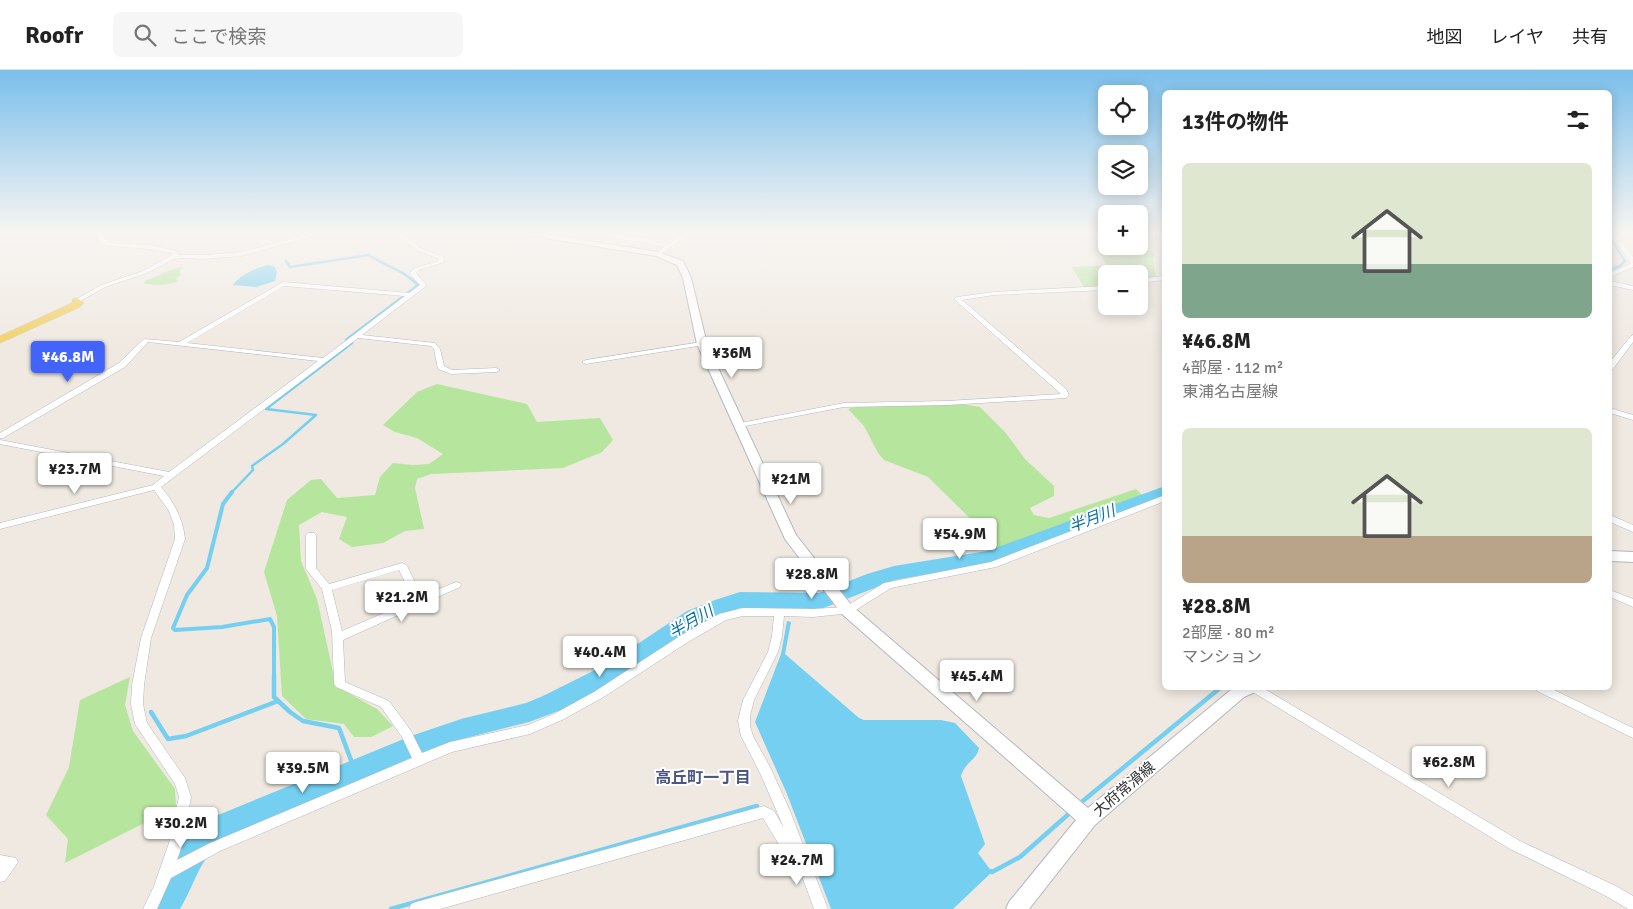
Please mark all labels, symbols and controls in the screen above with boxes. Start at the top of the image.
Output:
search box [113,12,463,57]
text: Roofr [25,20,83,50]
icon: search [131,21,159,49]
text: ここで検索 [171,25,266,49]
text: 地図 [1427,26,1463,48]
text: レイヤ [1491,26,1544,48]
text: 共有 [1572,26,1608,48]
map controls [1098,85,1148,315]
button: locate [1098,85,1148,135]
icon: filters [1564,106,1592,134]
text: 13件の物件 [1182,109,1289,135]
button: layers [1098,145,1148,195]
icon: home [1342,196,1432,286]
button: + [1098,205,1148,255]
button: − [1098,265,1148,315]
text: ¥46.8M [1182,328,1251,354]
pin: ¥36M [702,336,762,379]
pin: ¥46.8M [27,340,109,383]
text: ¥36M [712,343,752,363]
text: ¥46.8M [42,347,94,367]
text: 4部屋 · 112 m² [1182,358,1283,378]
text: 東浦名古屋線 [1182,382,1278,402]
pin: ¥23.7M [34,452,116,495]
text: ¥23.7M [49,459,101,479]
icon: home [1342,461,1432,551]
pin: ¥21M [761,462,821,505]
text: ¥21M [771,469,811,489]
water label: 半月川 [1066,500,1120,537]
pin: ¥54.9M [919,518,1001,560]
text: ¥54.9M [934,524,986,544]
pin: ¥28.8M [771,558,853,600]
text: ¥28.8M [786,564,838,584]
pin: ¥21.2M [361,580,443,623]
text: ¥21.2M [376,587,428,607]
text: ¥28.8M [1182,593,1251,619]
water label: 半月川 [665,600,719,643]
text: 2部屋 · 80 m² [1182,623,1275,643]
pin: ¥40.4M [559,636,641,678]
text: ¥40.4M [574,642,626,662]
text: マンション [1182,647,1262,667]
pin: ¥45.4M [936,660,1018,702]
text: ¥45.4M [951,666,1003,686]
pin: ¥62.8M [1408,746,1490,788]
pin: ¥39.5M [262,752,344,794]
text: ¥62.8M [1423,752,1475,772]
text: ¥39.5M [277,758,329,778]
street label: 大府常滑線 [1089,758,1159,820]
district label: 高丘町一丁目 [655,768,751,788]
pin: ¥30.2M [140,806,222,849]
text: ¥30.2M [155,813,207,833]
pin: ¥24.7M [756,844,838,886]
text: ¥24.7M [771,850,823,870]

